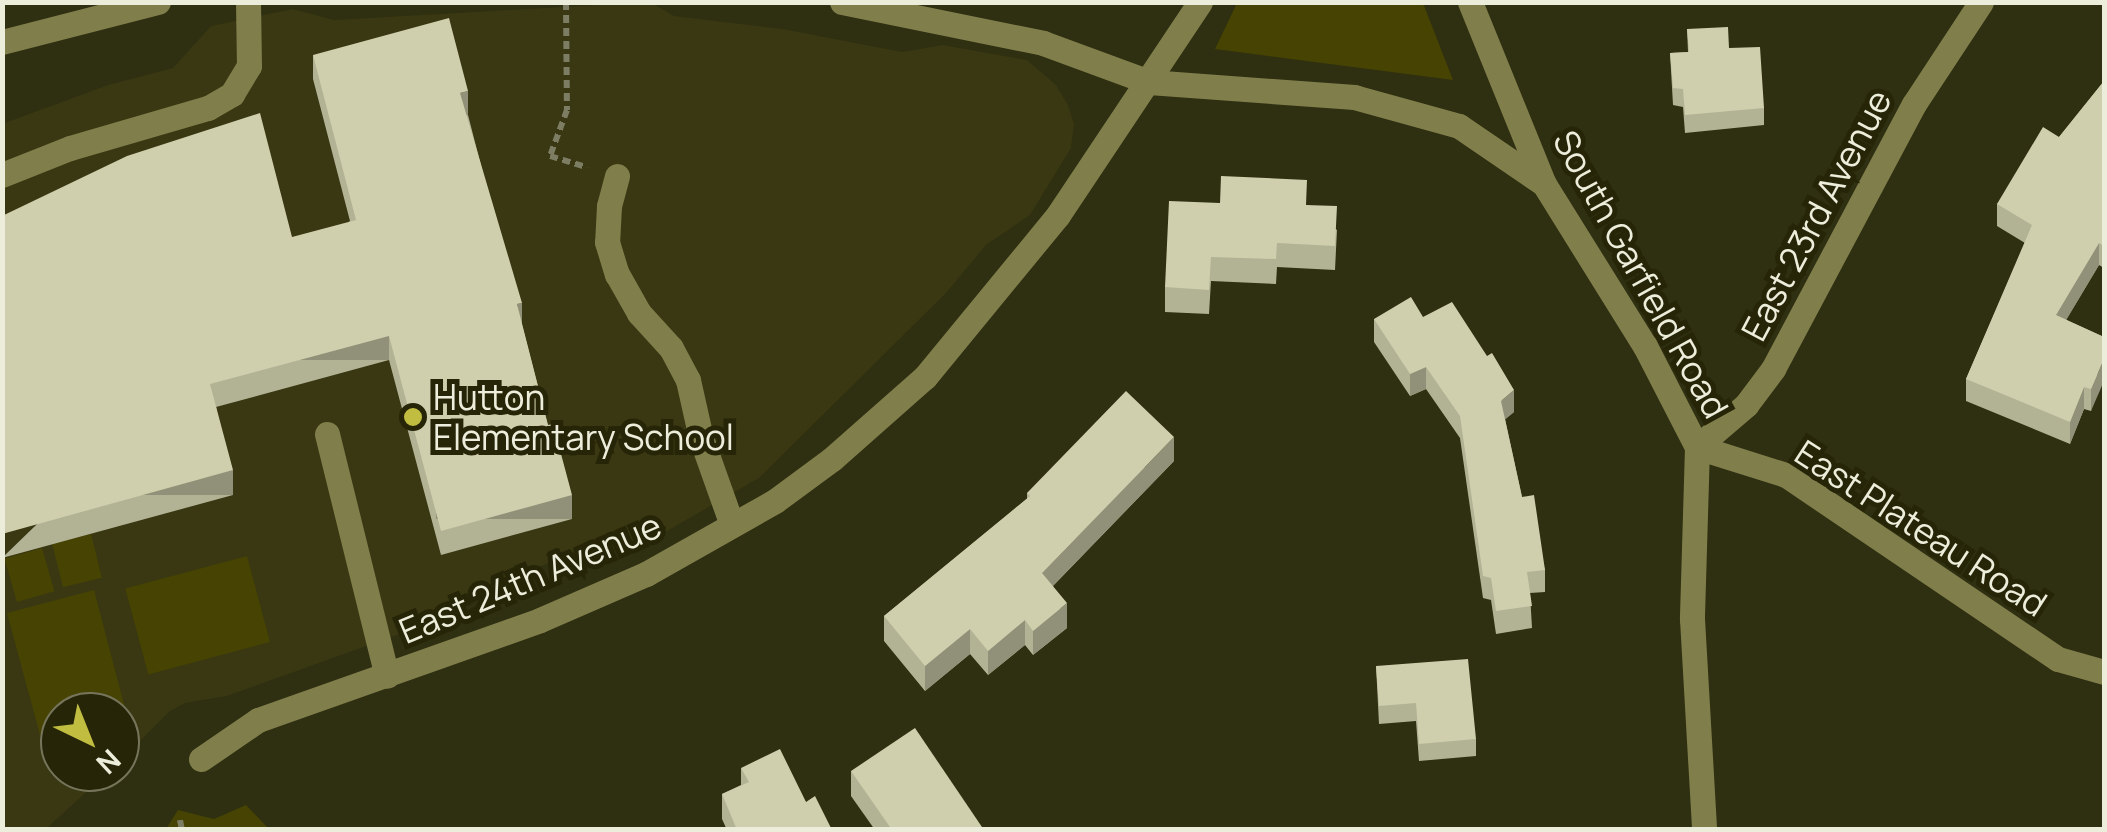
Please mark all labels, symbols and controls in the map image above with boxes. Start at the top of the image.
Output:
street label: East 23rd Avenue [1732,82,1900,348]
street label: South Garfield Road [1545,123,1737,425]
place label: Hutton Elementary School [433,376,734,458]
marker: Hutton Elementary School [402,406,424,428]
street label: East Plateau Road [1787,431,2055,625]
street label: East 24th Avenue [393,504,667,652]
north arrow [40,692,140,792]
text: N [89,742,129,783]

